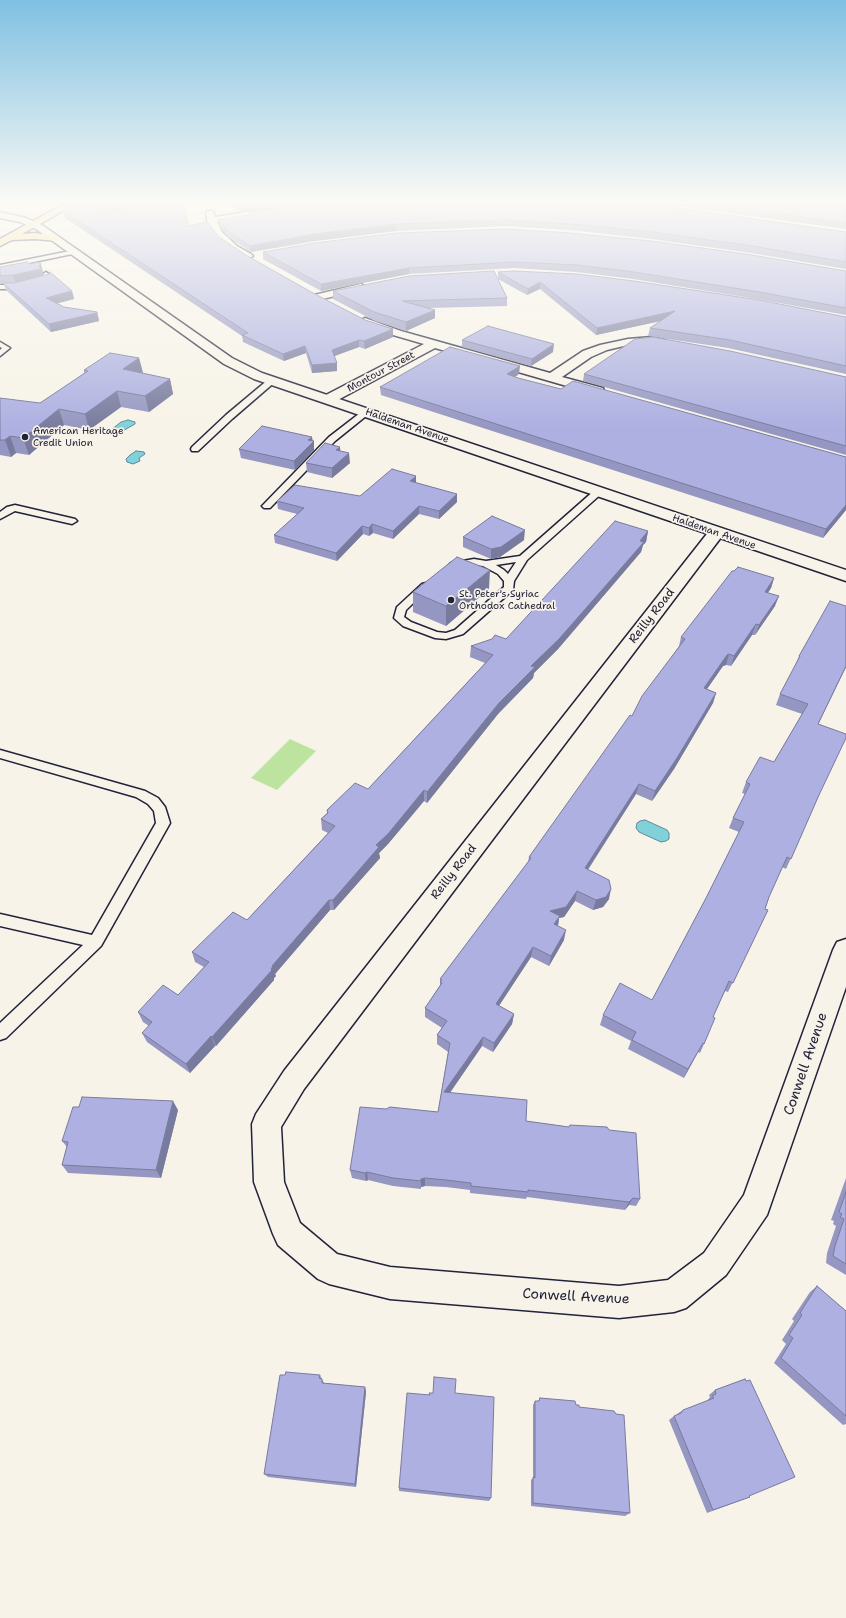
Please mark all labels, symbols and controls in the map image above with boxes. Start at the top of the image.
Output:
street label: Montour Street [345,349,417,395]
street label: Haldeman Avenue [364,406,450,446]
place label: American Heritage Credit Union [33,425,124,448]
marker: American Heritage Credit Union [20,432,30,442]
street label: Haldeman Avenue [671,512,757,552]
street label: Reilly Road [626,586,678,646]
place label: St. Peter's Syriac Orthodox Cathedral [459,588,555,612]
marker: St. Peter's Syriac Orthodox Cathedral [446,595,456,605]
street label: Reilly Road [428,842,480,902]
street label: Conwell Avenue [781,1010,831,1118]
street label: Conwell Avenue [522,1286,630,1308]

